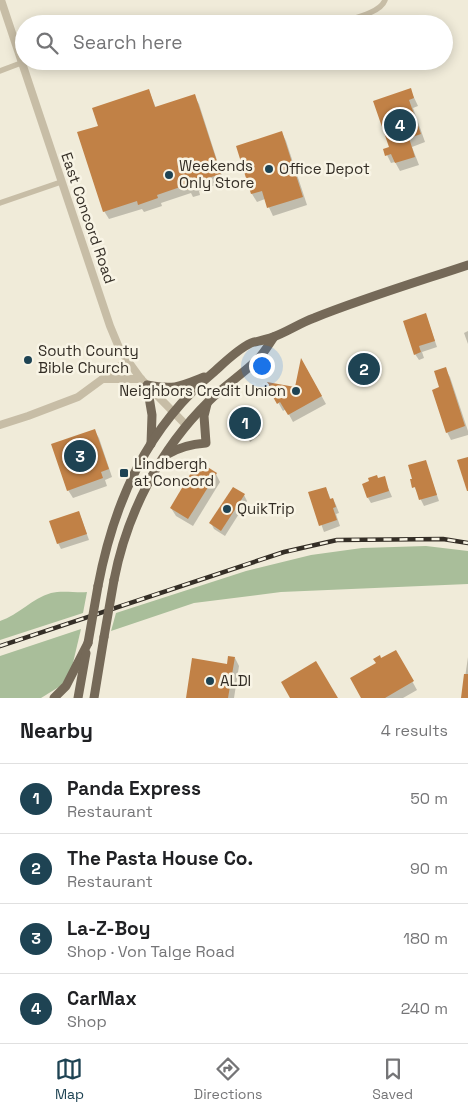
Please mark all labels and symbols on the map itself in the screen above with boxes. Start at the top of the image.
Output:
pin: 4 [384,106,416,144]
street label: East Concord Road [57,150,120,286]
place label: Weekends Only Store [179,156,254,192]
place label: Office Depot [279,159,370,178]
marker: Office Depot [263,163,275,175]
marker: Weekends Only Store [163,169,175,181]
place label: South County Bible Church [38,341,139,377]
pin: 2 [348,350,380,388]
your location [249,353,275,379]
marker: South County Bible Church [22,354,34,366]
place label: Neighbors Credit Union [119,381,286,400]
marker: Neighbors Credit Union [290,385,302,397]
pin: 1 [229,404,261,442]
pin: 3 [64,437,96,475]
place label: Lindbergh at Concord [134,454,214,490]
marker: Lindbergh at Concord [118,467,130,479]
place label: QuikTrip [237,499,295,518]
marker: QuikTrip [221,503,233,515]
place label: ALDI [220,671,251,690]
marker: ALDI [204,675,216,687]

